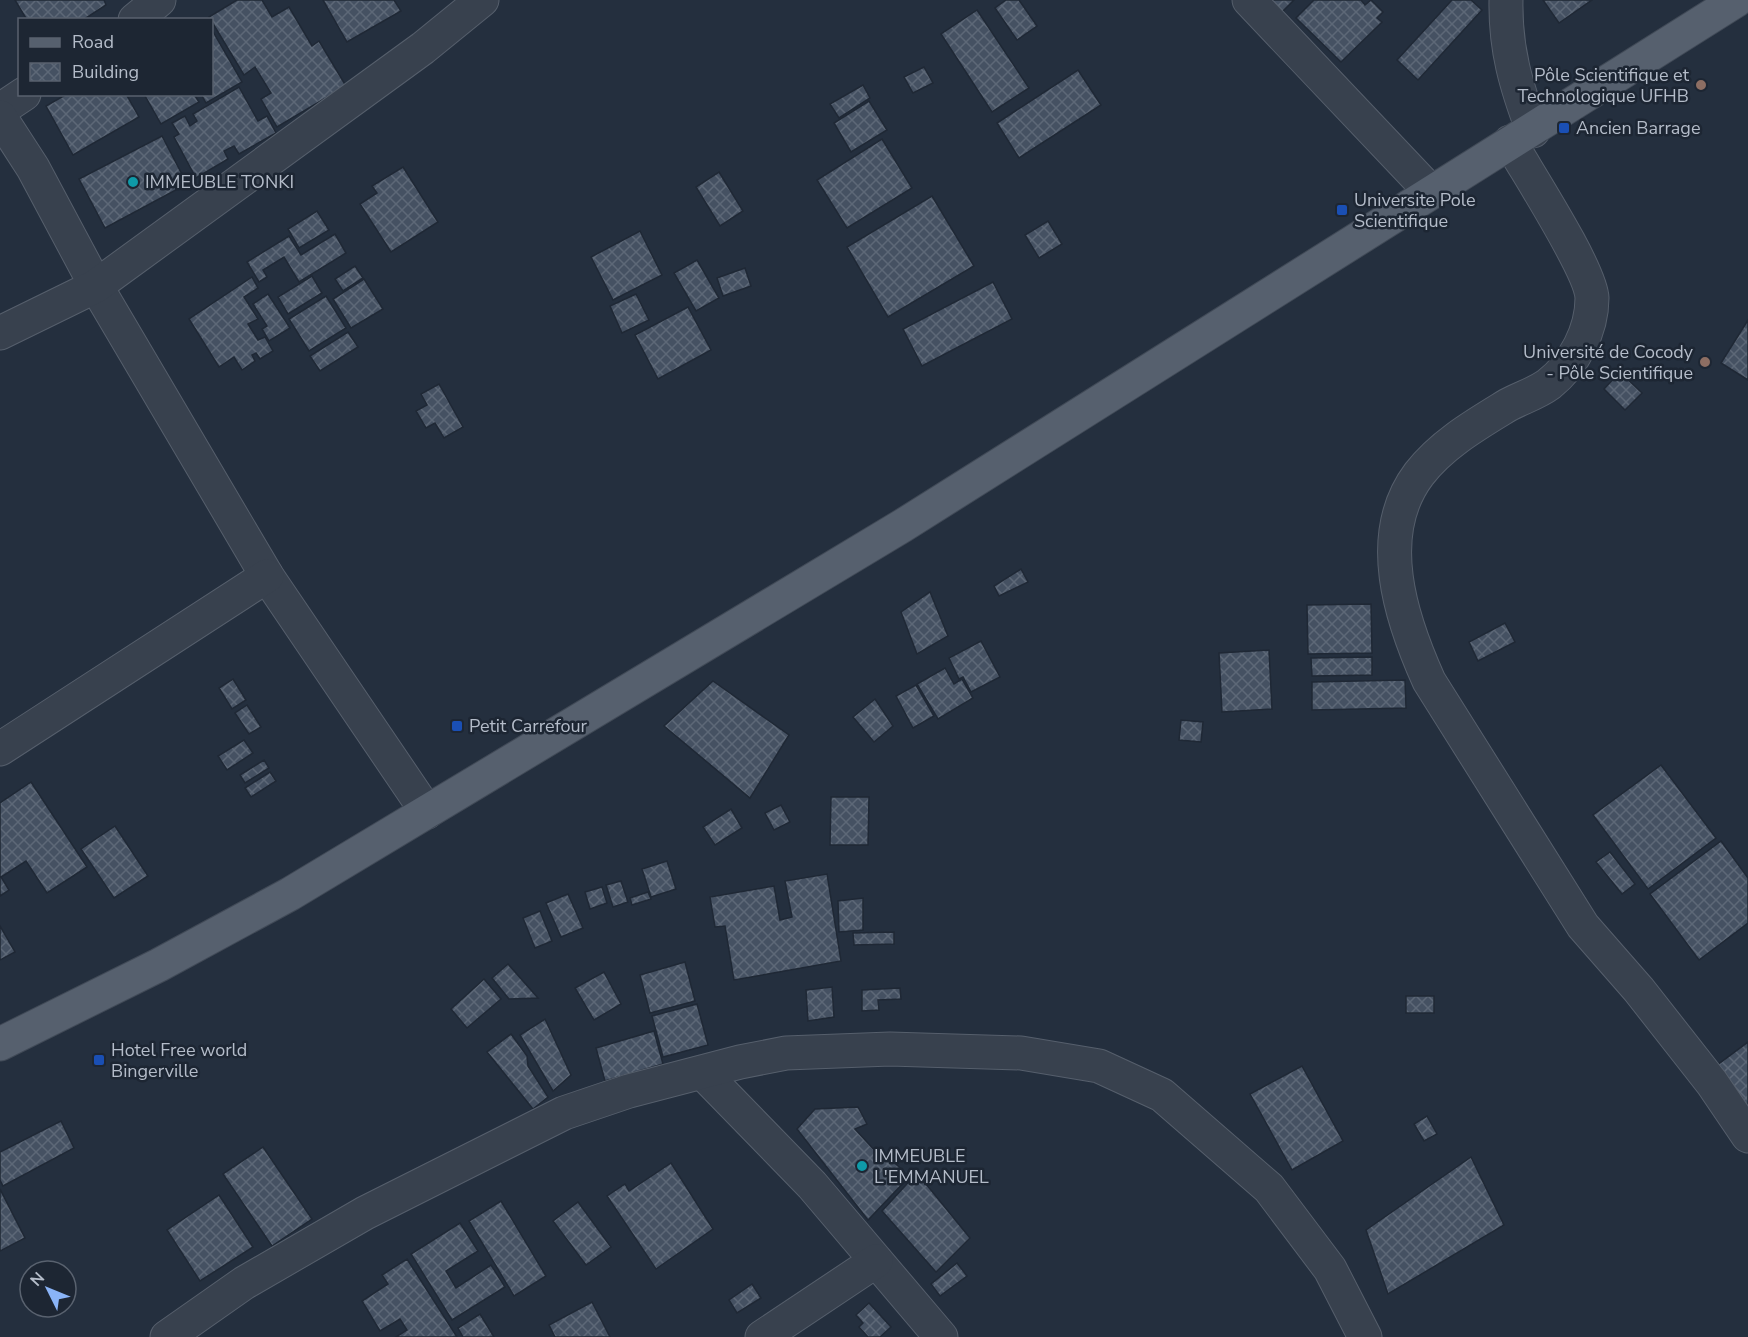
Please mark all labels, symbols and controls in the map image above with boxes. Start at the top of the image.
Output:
legend [18,18,213,96]
text: Road [72,30,114,54]
text: Building [72,60,139,84]
place label: Pôle Scientifique et Technologique UFHB [1518,63,1690,108]
marker: Pôle Scientifique et Technologique UFHB [1694,78,1708,92]
place label: Ancien Barrage [1576,116,1700,140]
marker: Ancien Barrage [1557,121,1571,135]
place label: IMMEUBLE TONKI [145,170,294,194]
marker: IMMEUBLE TONKI [126,175,140,189]
place label: Universite Pole Scientifique [1354,188,1476,233]
marker: Universite Pole Scientifique [1335,203,1349,217]
place label: Université de Cocody - Pôle Scientifique [1523,340,1694,385]
marker: Université de Cocody - Pôle Scientifique [1698,355,1712,369]
place label: Petit Carrefour [469,714,588,738]
marker: Petit Carrefour [450,719,464,733]
place label: Hotel Free world Bingerville [111,1038,247,1083]
marker: Hotel Free world Bingerville [92,1053,106,1067]
place label: IMMEUBLE L'EMMANUEL [874,1144,989,1189]
marker: IMMEUBLE L'EMMANUEL [855,1159,869,1173]
north arrow [18,1259,78,1319]
text: N [26,1268,50,1291]

